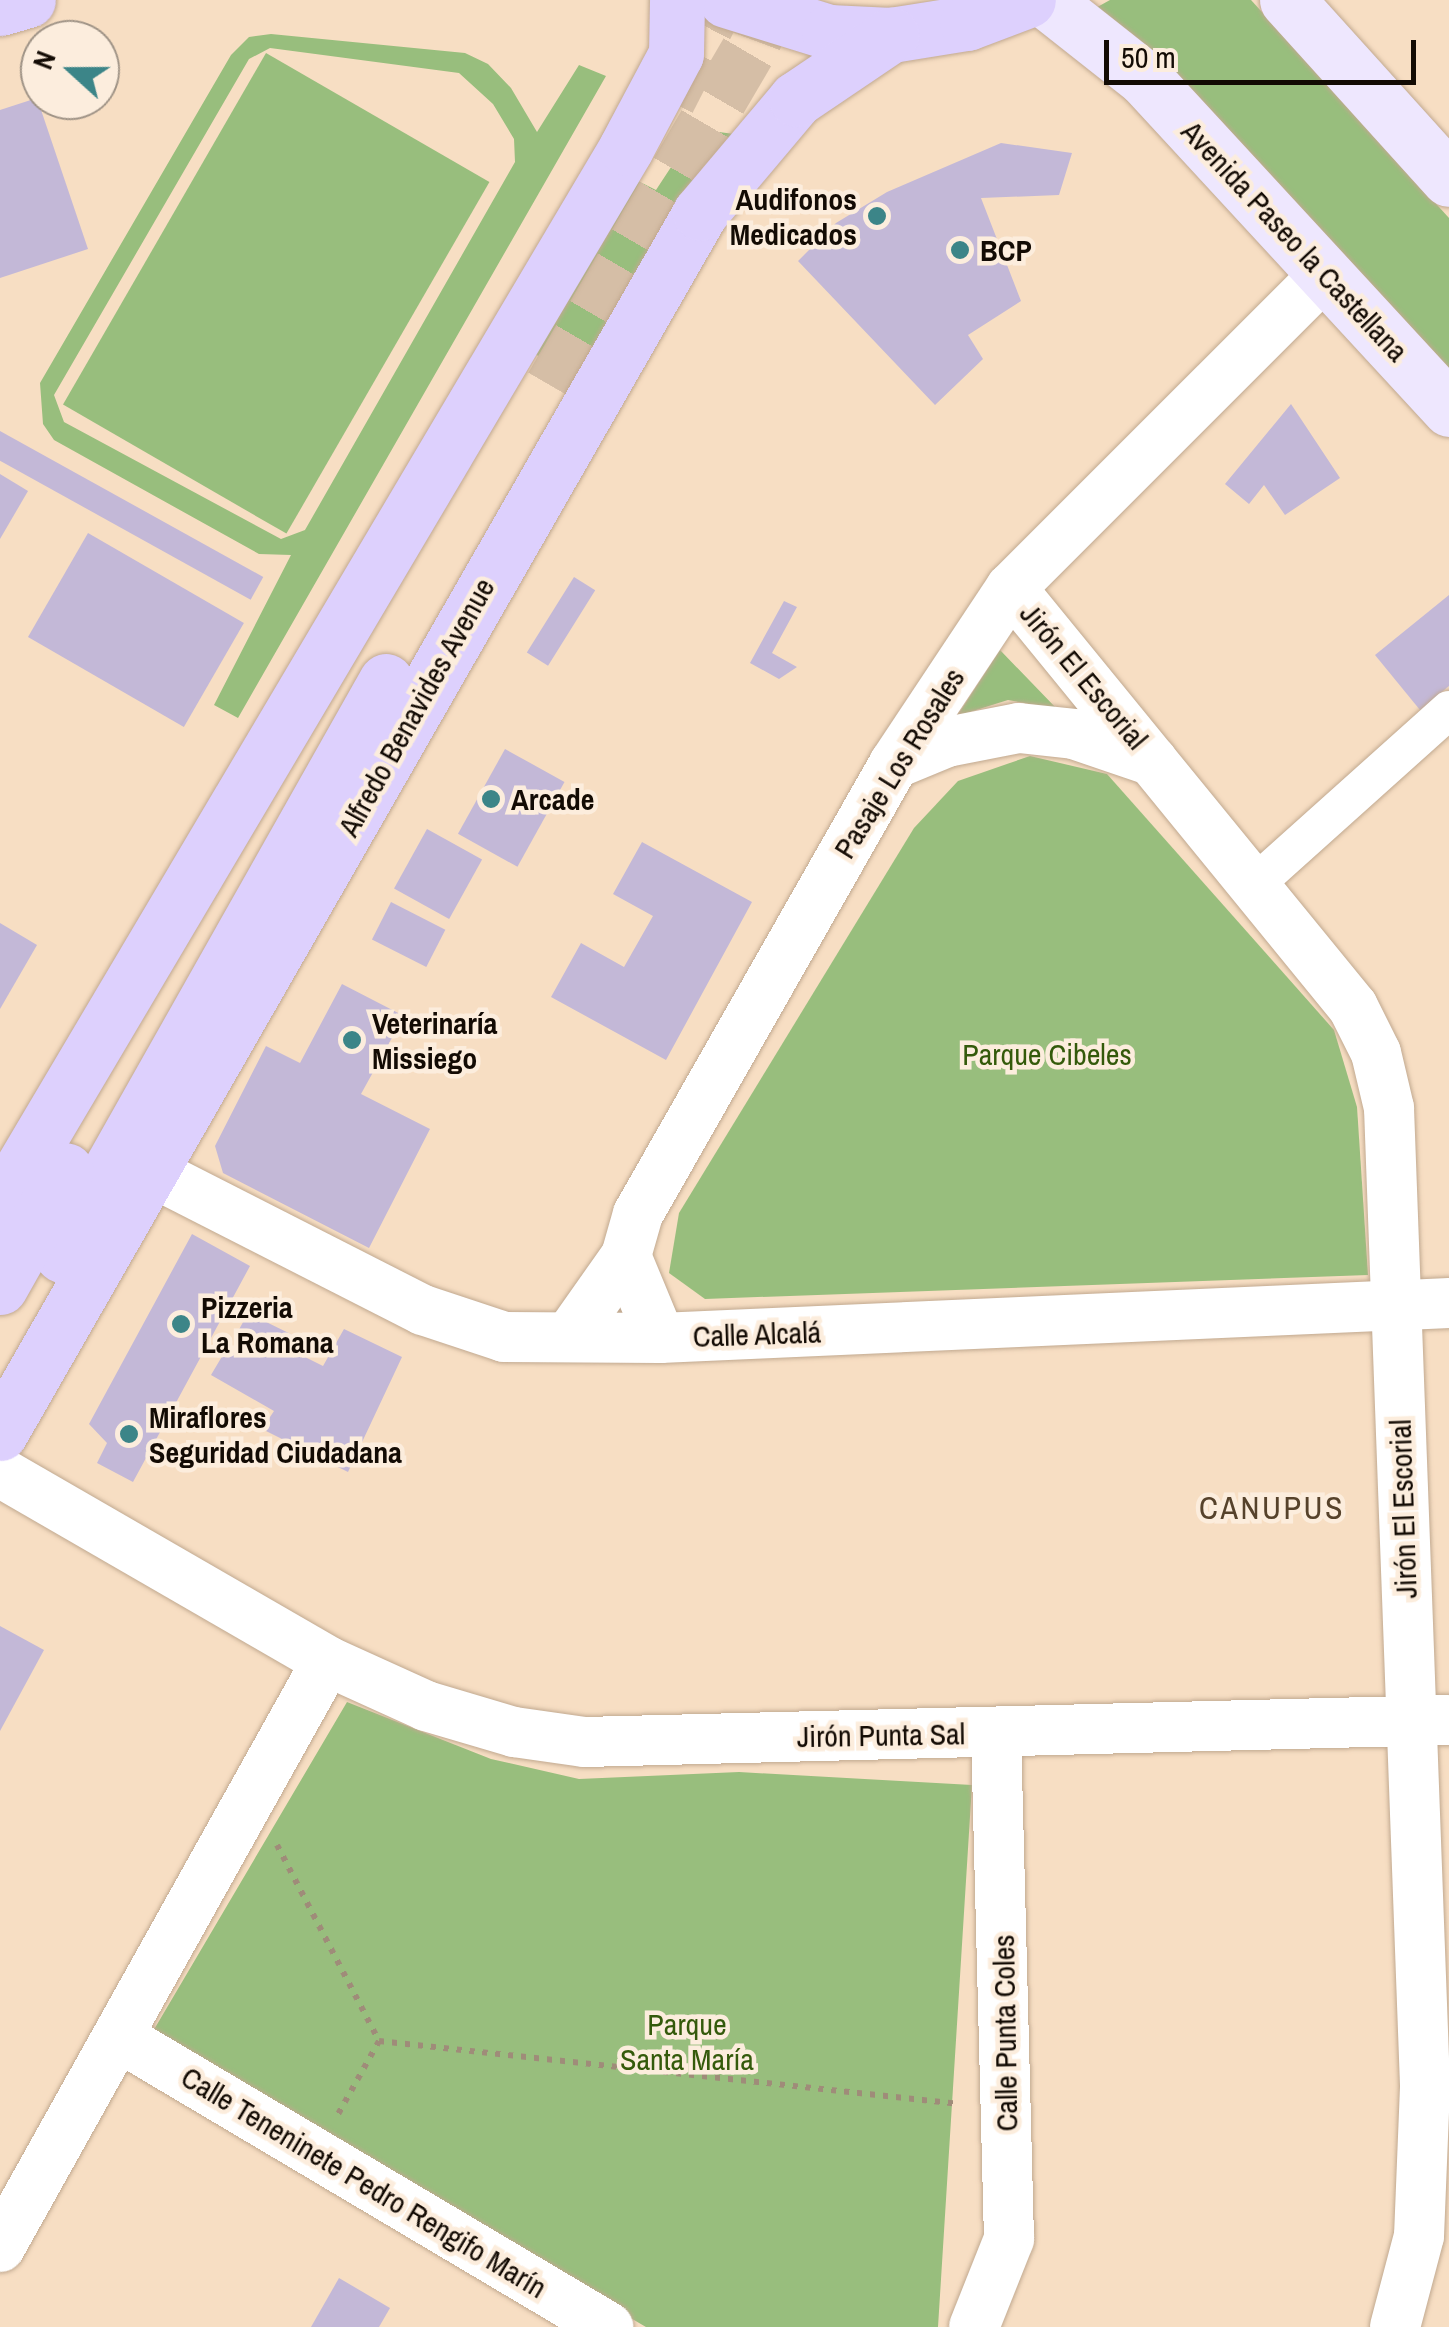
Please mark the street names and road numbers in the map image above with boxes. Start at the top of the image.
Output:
street label: Avenida Paseo la Castellana [1174,113,1416,369]
street label: Alfredo Benavides Avenue [330,571,502,843]
street label: Jirón El Escorial [1013,596,1155,756]
street label: Pasaje Los Rosales [826,661,972,865]
street label: Calle Alcalá [691,1314,823,1354]
street label: Jirón El Escorial [1382,1419,1424,1599]
street label: Jirón Punta Sal [797,1716,965,1754]
street label: Calle Punta Coles [985,1934,1025,2132]
street label: Calle Teneninete Pedro Rengifo Marín [175,2058,553,2306]

